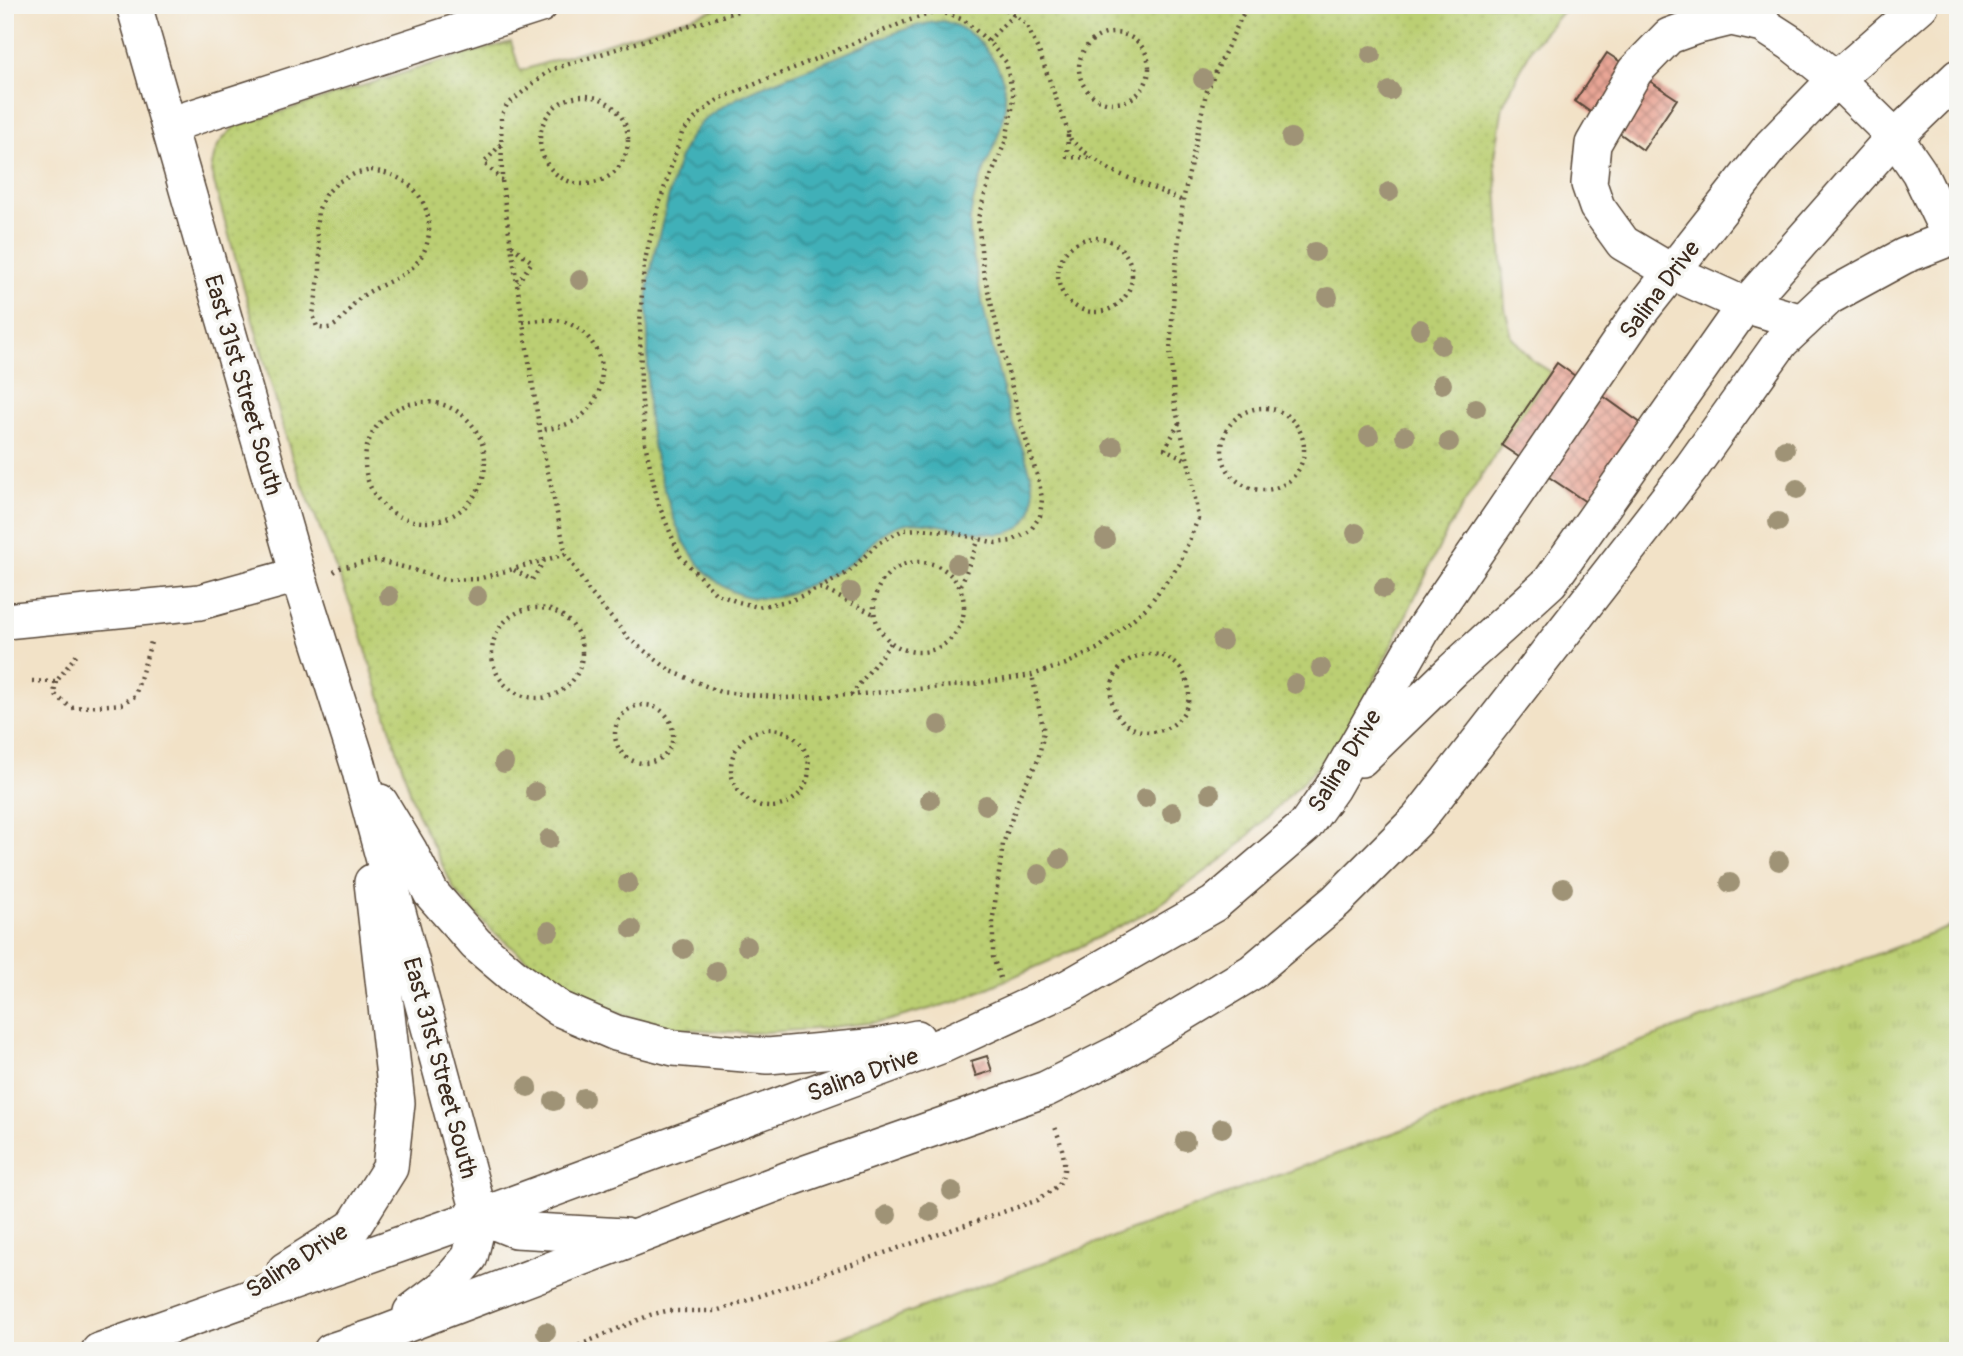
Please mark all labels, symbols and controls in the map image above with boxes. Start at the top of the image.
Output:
street label: Salina Drive [1613,235,1707,345]
street label: East 31st Street South [198,272,288,498]
street label: Salina Drive [1302,704,1388,818]
street label: East 31st Street South [397,954,483,1182]
street label: Salina Drive [803,1041,923,1108]
street label: Salina Drive [240,1217,354,1305]

